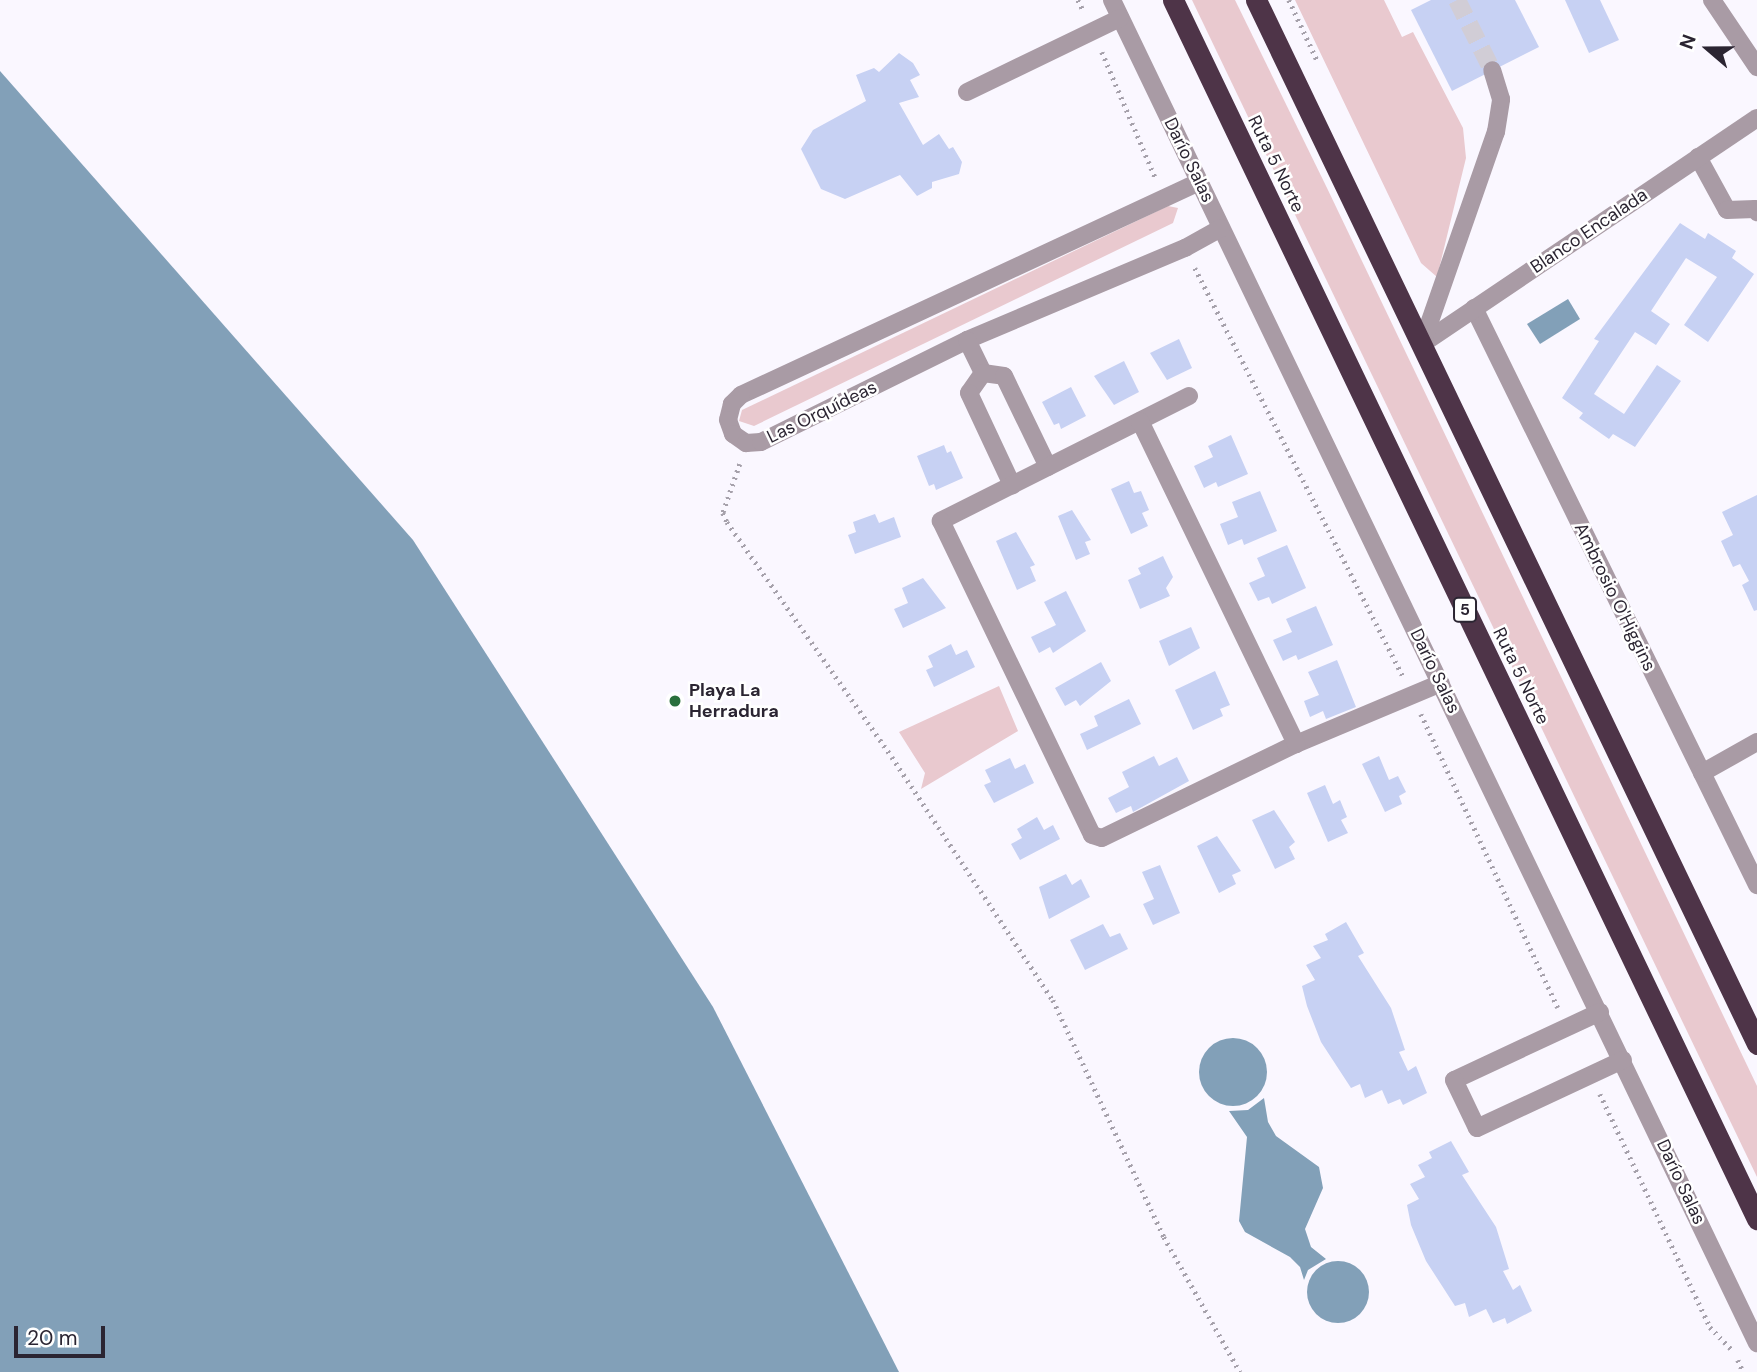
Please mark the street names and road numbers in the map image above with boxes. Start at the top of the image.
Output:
street label: Ruta 5 Norte [1243,112,1309,216]
street label: Darío Salas [1159,114,1219,206]
street label: Blanco Encalada [1526,184,1652,278]
street label: Las Orquídeas [764,376,880,448]
street label: Ambrosio O'Higgins [1570,519,1660,675]
road number: 5 [1453,597,1477,622]
street label: Ruta 5 Norte [1488,624,1554,728]
street label: Darío Salas [1405,625,1465,717]
street label: Darío Salas [1652,1136,1710,1228]

